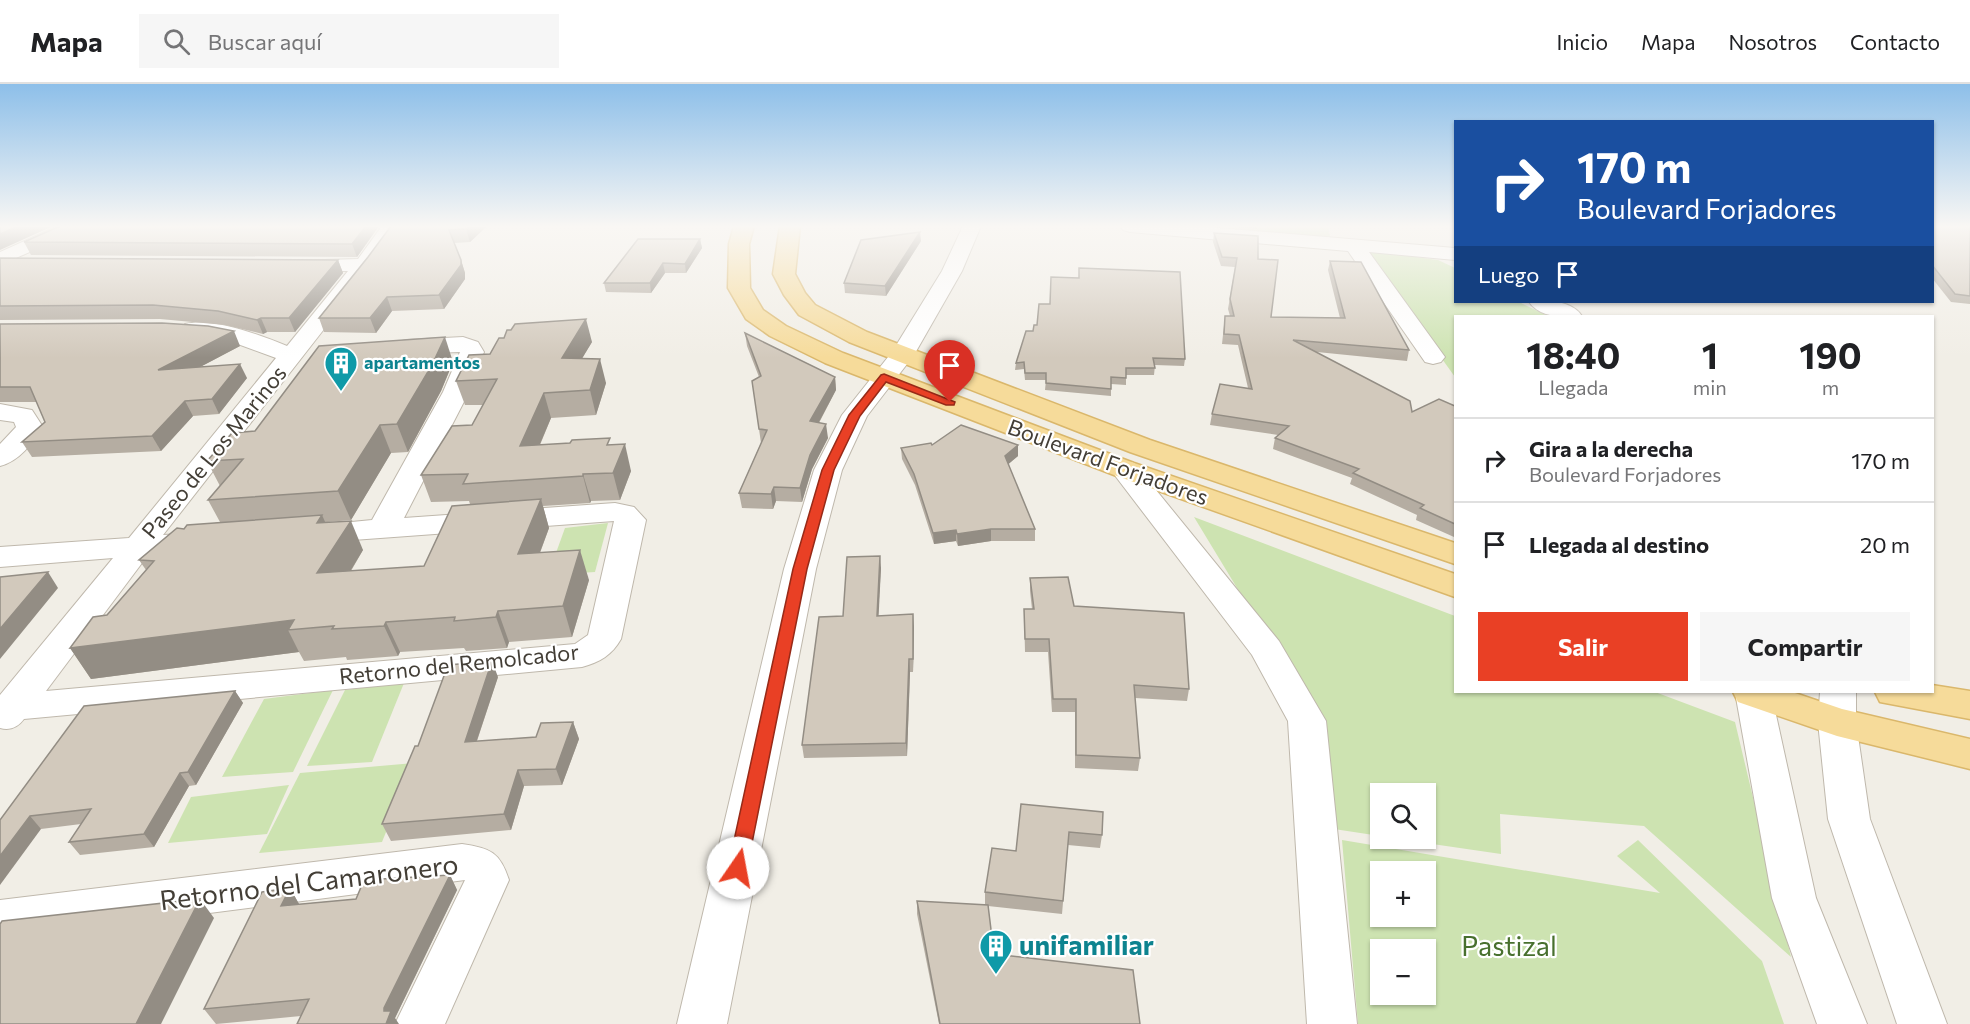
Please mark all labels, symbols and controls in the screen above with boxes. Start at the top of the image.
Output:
search box [139,14,559,68]
text: Mapa [30,24,103,58]
icon: search [160,25,193,58]
text: Buscar aquí [208,28,322,55]
text: Inicio [1556,29,1608,54]
text: Mapa [1641,29,1695,54]
text: Nosotros [1728,29,1817,54]
text: Contacto [1850,29,1940,54]
text: 170 m [1577,140,1691,192]
icon: right [1478,144,1556,222]
text: Boulevard Forjadores [1577,192,1837,225]
icon: arrive [1551,258,1584,291]
text: Luego [1478,261,1539,288]
text: 18:40 [1526,332,1620,376]
text: 1 [1702,332,1718,376]
text: 190 [1799,332,1862,376]
pin [924,340,975,402]
building icon: apartamentos [323,345,359,392]
icon: arrive [933,349,966,382]
place label: apartamentos [364,351,480,373]
street label: Paseo de Los Marinos [136,360,292,544]
text: Llegada [1538,375,1609,399]
text: min [1693,375,1727,399]
text: m [1822,375,1839,399]
street label: Boulevard Forjadores [1004,413,1212,510]
text: Gira a la derecha [1529,435,1693,462]
icon: right [1478,444,1511,477]
text: 170 m [1851,447,1910,474]
text: Boulevard Forjadores [1529,462,1721,486]
icon: arrive [1478,528,1511,561]
text: Llegada al destino [1529,531,1709,558]
text: 20 m [1860,531,1910,558]
button: Salir [1478,612,1688,681]
button: Compartir [1700,612,1910,681]
street label: Retorno del Remolcador [338,637,580,690]
map controls [1370,783,1436,1005]
button: search [1370,783,1436,849]
position arrow [706,836,770,900]
street label: Retorno del Camaronero [158,847,460,916]
button: + [1370,861,1436,927]
building icon: unifamiliar [978,928,1014,975]
place label: unifamiliar [1019,928,1154,961]
park label: Pastizal [1461,929,1557,962]
button: − [1370,939,1436,1005]

